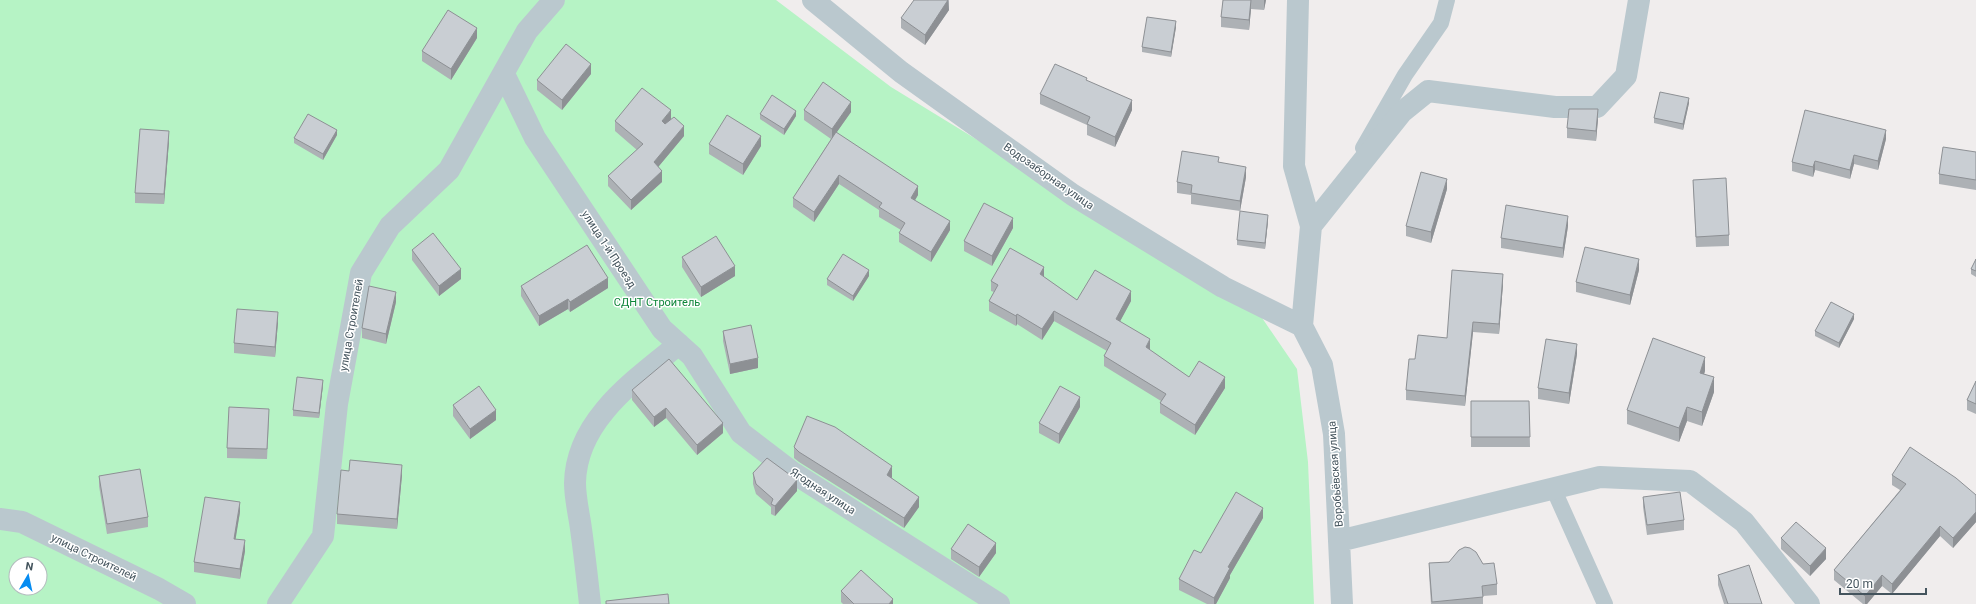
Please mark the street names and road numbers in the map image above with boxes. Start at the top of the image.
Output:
street label: Водозаборная улица [1001,140,1096,212]
street label: улица 1-й Проезд [579,208,639,291]
street label: улица Строителей [337,278,366,372]
street label: Воробьёвская улица [1325,420,1346,527]
street label: Ягодная улица [788,465,858,517]
street label: улица Строителей [49,531,139,584]

